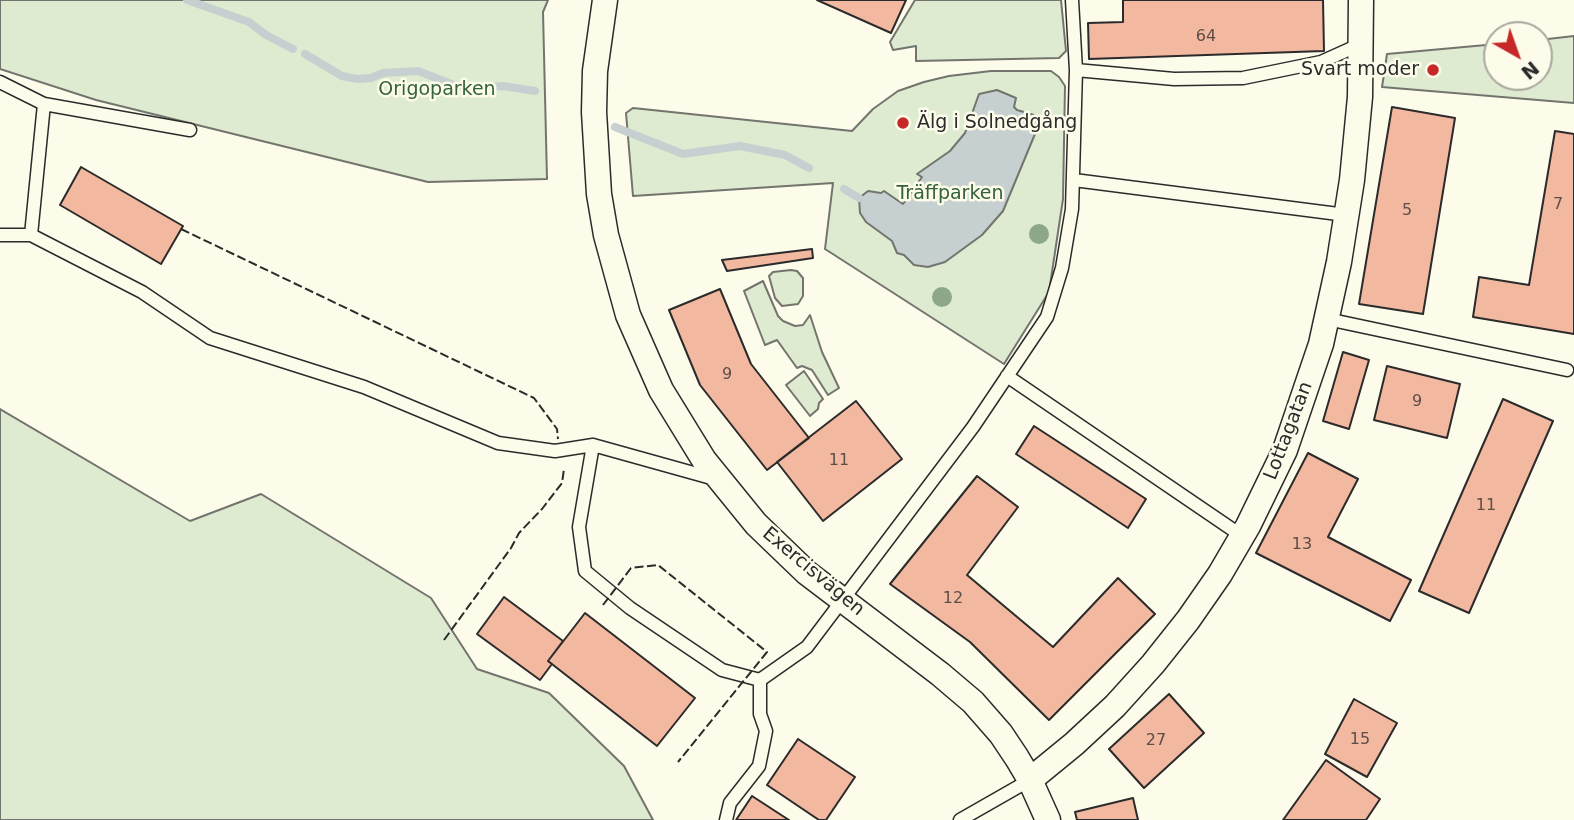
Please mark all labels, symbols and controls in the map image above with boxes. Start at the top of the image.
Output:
north arrow [1483,21,1553,91]
house number: 64 [1196,27,1216,47]
text: N [1517,57,1543,84]
place label: Svart moder [1301,59,1419,81]
marker: Svart moder [1425,62,1441,78]
park label: Origoparken [378,79,496,101]
place label: Älg i Solnedgång [917,112,1077,134]
marker: Älg i Solnedgång [895,115,911,131]
park label: Träffparken [897,183,1003,205]
house number: 7 [1553,195,1563,215]
house number: 5 [1402,201,1412,221]
house number: 9 [722,365,732,385]
street label: Lottagatan [1260,379,1318,483]
house number: 9 [1412,392,1422,412]
house number: 11 [829,451,849,471]
house number: 11 [1476,496,1496,516]
street label: Exercisvägen [757,523,869,621]
house number: 13 [1292,535,1312,555]
house number: 12 [943,589,963,609]
house number: 15 [1350,730,1370,750]
house number: 27 [1146,731,1166,751]

